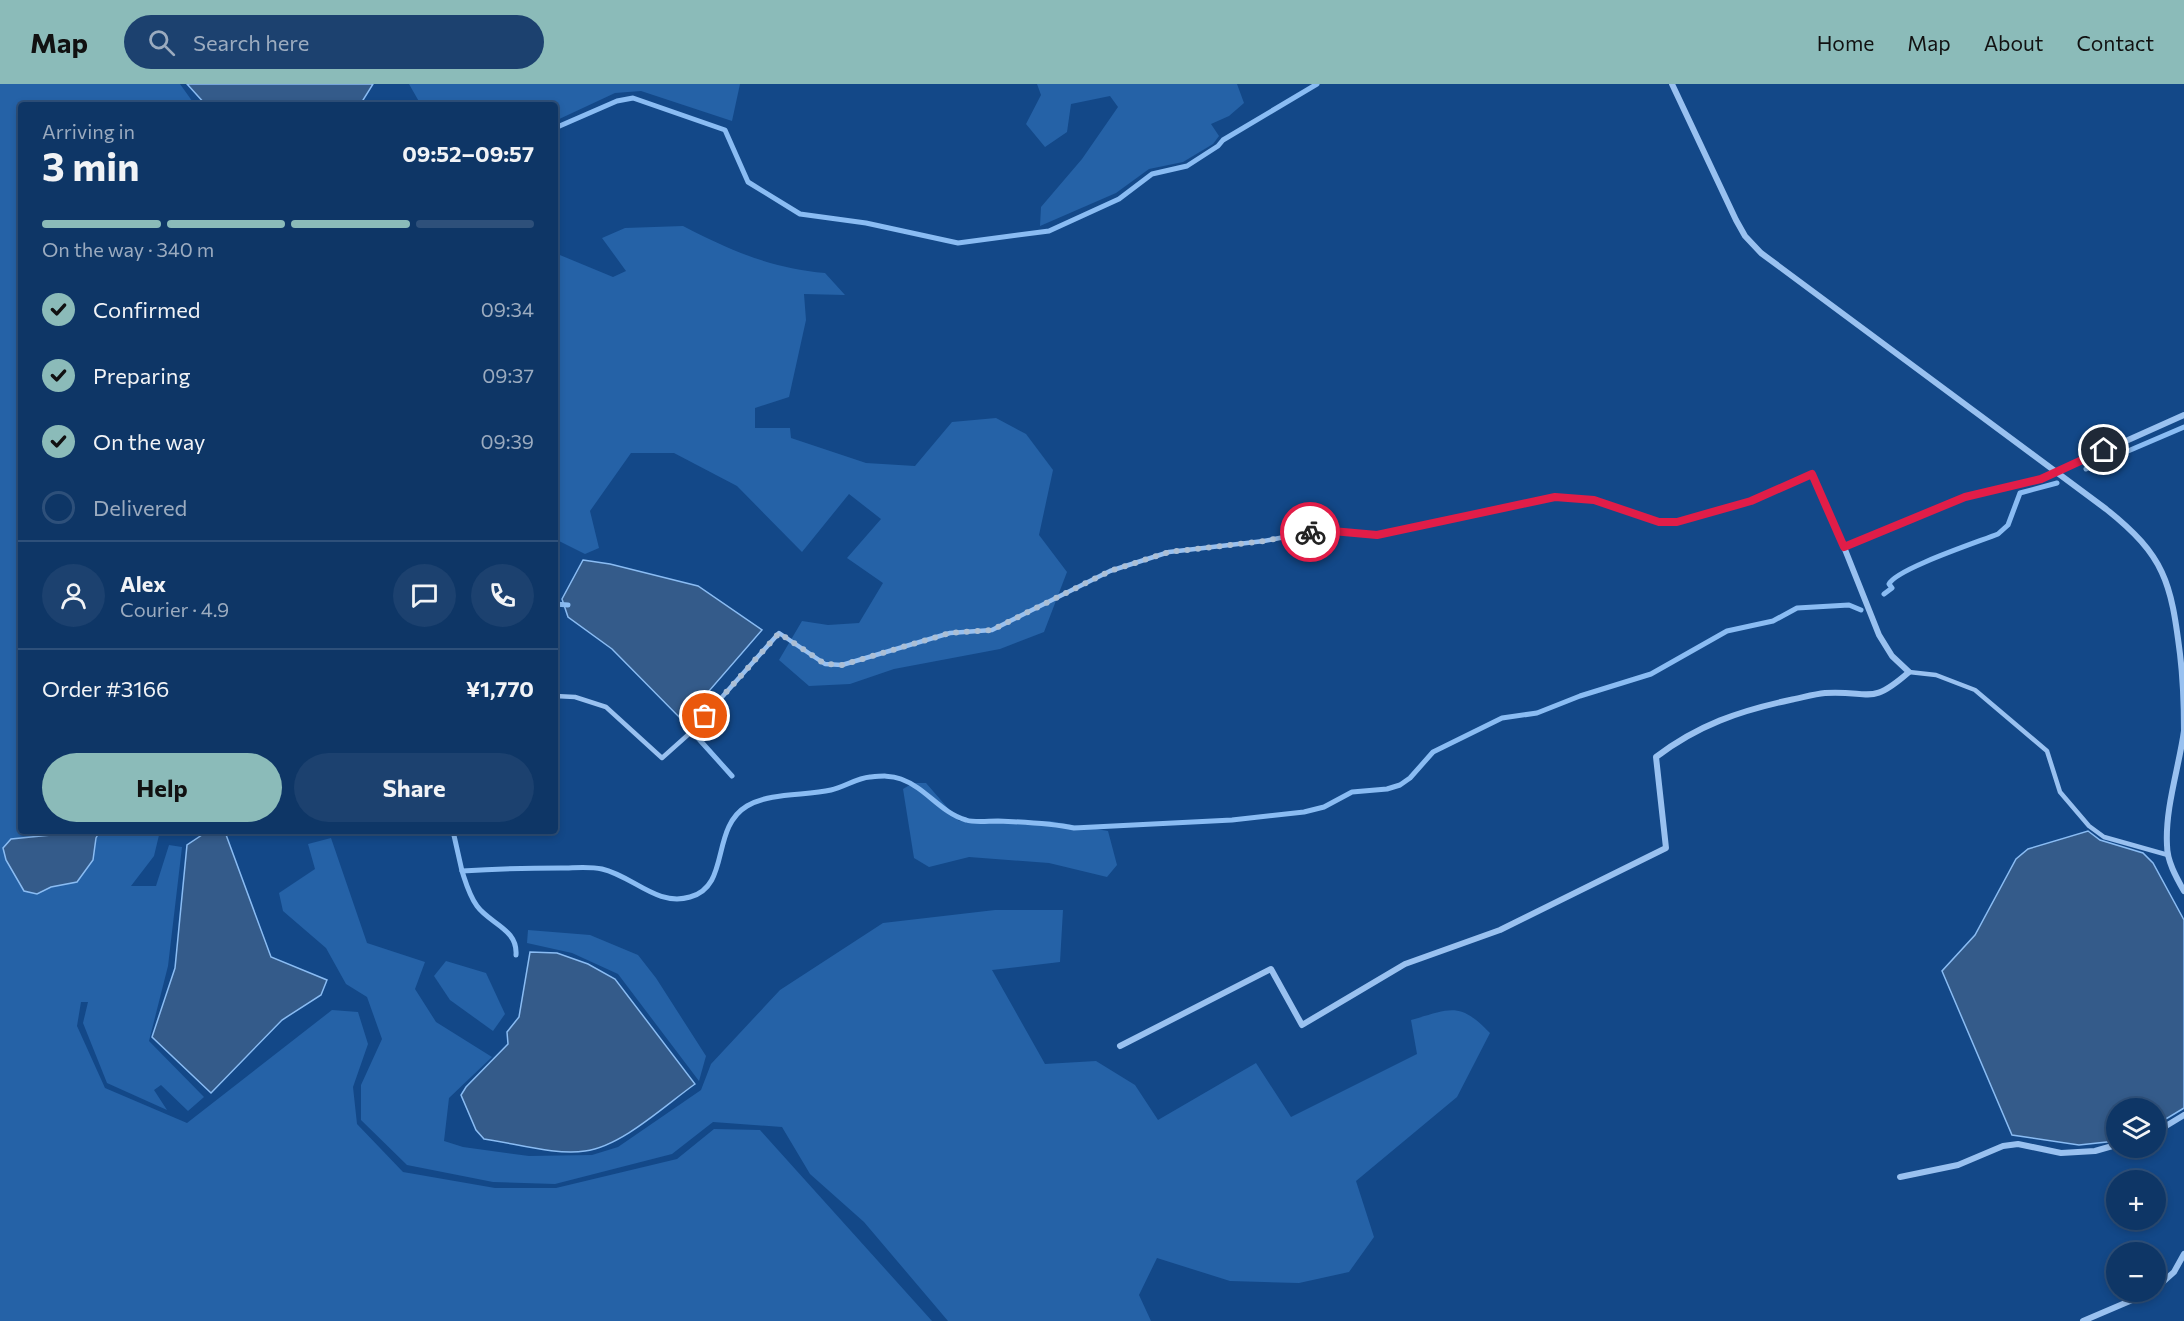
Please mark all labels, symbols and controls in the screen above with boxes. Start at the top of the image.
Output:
search box [124,15,544,69]
text: Map [30,25,88,59]
icon: search [145,26,178,59]
text: Search here [193,29,309,56]
text: Home [1817,30,1874,55]
text: Map [1907,30,1951,55]
text: About [1984,30,2043,55]
text: Contact [2076,30,2154,55]
text: Arriving in [42,119,135,143]
text: 09:52–09:57 [402,140,534,167]
text: 3 min [42,141,140,189]
text: On the way · 340 m [42,237,214,261]
icon: check [42,293,75,326]
text: Confirmed [93,296,200,323]
text: 09:34 [481,297,534,321]
icon: check [42,359,75,392]
text: Preparing [93,362,190,389]
text: 09:37 [482,363,534,387]
pin [2078,424,2129,475]
icon: check [42,425,75,458]
text: On the way [93,428,205,455]
text: 09:39 [481,429,534,453]
icon: home [2087,433,2120,466]
text: Delivered [93,494,187,521]
courier [1280,502,1340,562]
icon: bike [1294,516,1327,549]
button: person [42,564,105,627]
button: chat [393,564,456,627]
button: phone [471,564,534,627]
text: Alex [120,570,166,597]
text: Courier · 4.9 [120,597,229,621]
text: Order #3166 [42,675,169,702]
text: ¥1,770 [466,675,534,702]
pin [679,690,730,741]
icon: bag [688,699,721,732]
button: Help [42,753,282,822]
button: Share [294,753,534,822]
map controls [2106,1098,2166,1302]
button: layers [2106,1098,2166,1158]
button: + [2106,1170,2166,1230]
button: − [2106,1242,2166,1302]

